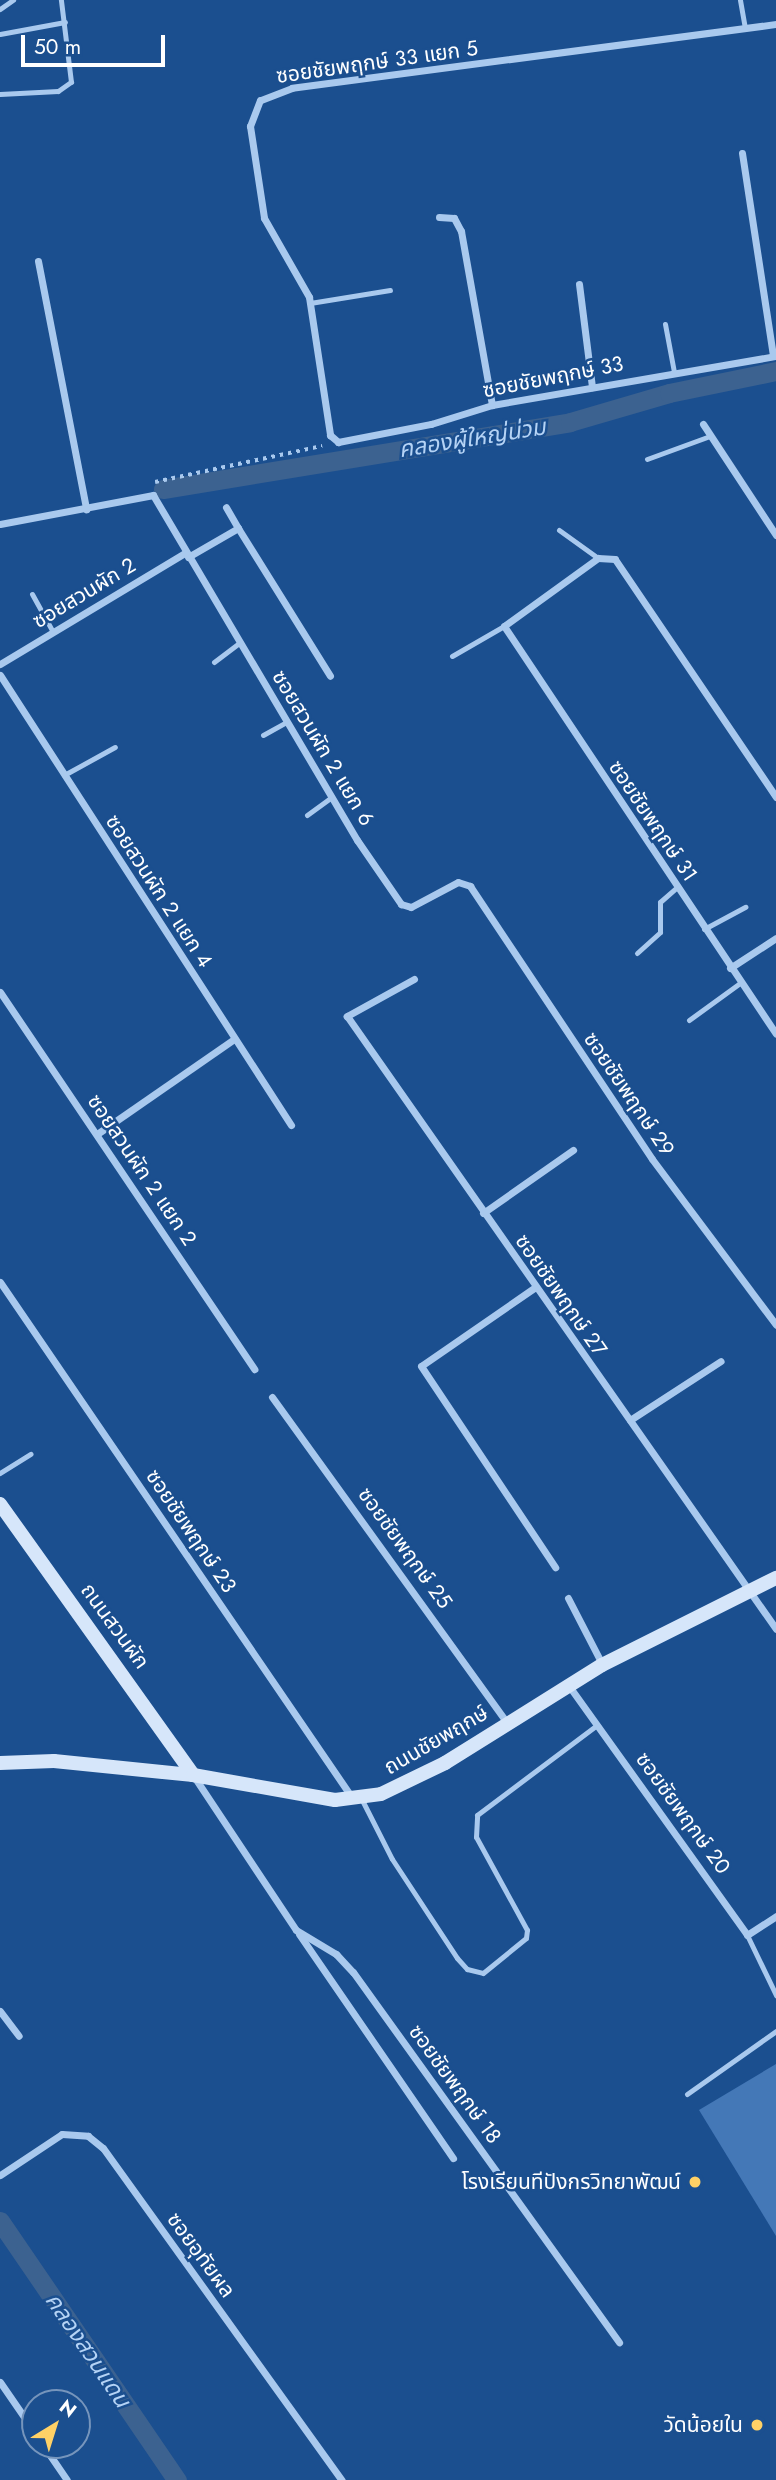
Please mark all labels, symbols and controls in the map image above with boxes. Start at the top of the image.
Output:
scale bar [24,21,168,65]
text: 50 m [34,32,81,62]
street label: ซอยชัยพฤกษ์ 33 แยก 5 [274,35,480,89]
street label: ซอยชัยพฤกษ์ 33 [481,351,625,403]
water label: คลองผู้ใหญ่น่วม [397,413,547,463]
street label: ซอยสวนผัก 2 [28,552,140,634]
street label: ซอยสวนผัก 2 แยก 6 [267,666,379,830]
street label: ซอยชัยพฤกษ์ 31 [603,756,703,886]
street label: ซอยสวนผัก 2 แยก 4 [100,810,218,972]
street label: ซอยชัยพฤกษ์ 29 [578,1027,680,1161]
street label: ซอยสวนผัก 2 แยก 2 [82,1090,202,1250]
street label: ซอยชัยพฤกษ์ 27 [510,1229,612,1361]
street label: ซอยชัยพฤกษ์ 23 [141,1465,241,1597]
street label: ซอยชัยพฤกษ์ 25 [353,1483,457,1613]
street label: ถนนสวนผัก [75,1578,155,1674]
street label: ถนนชัยพฤกษ์ [380,1700,492,1780]
street label: ซอยชัยพฤกษ์ 20 [630,1747,736,1879]
street label: ซอยชัยพฤกษ์ 18 [403,2020,507,2148]
place label: โรงเรียนทีปังกรวิทยาพัฒน์ [461,2169,681,2195]
marker: โรงเรียนทีปังกรวิทยาพัฒน์ [687,2174,703,2190]
street label: ซอยอุทัยผล [162,2207,240,2303]
water label: คลองสวนแดน [40,2287,136,2413]
north arrow [21,2389,91,2459]
text: N [54,2393,82,2424]
place label: วัดน้อยใน [664,2412,743,2438]
marker: วัดน้อยใน [749,2417,765,2433]

